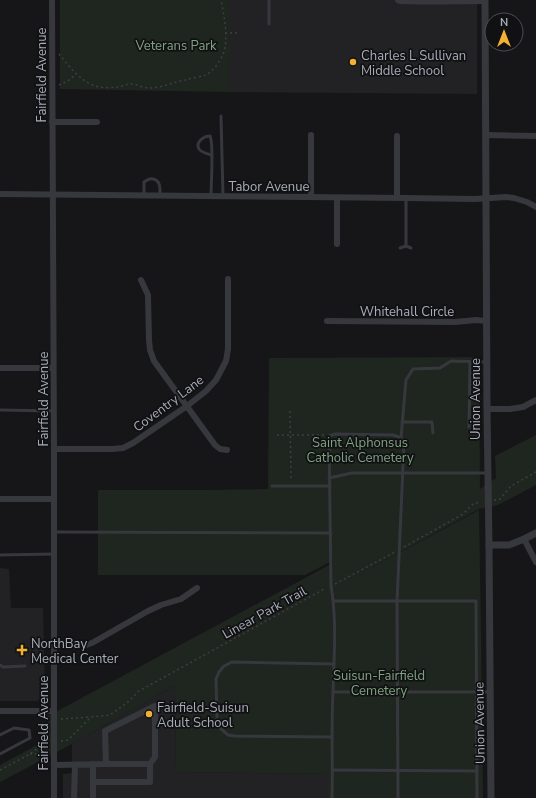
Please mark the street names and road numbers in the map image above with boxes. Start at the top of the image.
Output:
street label: Fairfield Avenue [33,27,51,122]
street label: Tabor Avenue [229,178,309,196]
street label: Whitehall Circle [360,303,454,321]
street label: Fairfield Avenue [35,351,53,446]
street label: Union Avenue [467,358,485,440]
street label: Coventry Lane [130,371,208,436]
street label: Linear Park Trail [219,582,310,643]
street label: Fairfield Avenue [35,675,53,770]
street label: Union Avenue [470,682,490,764]

